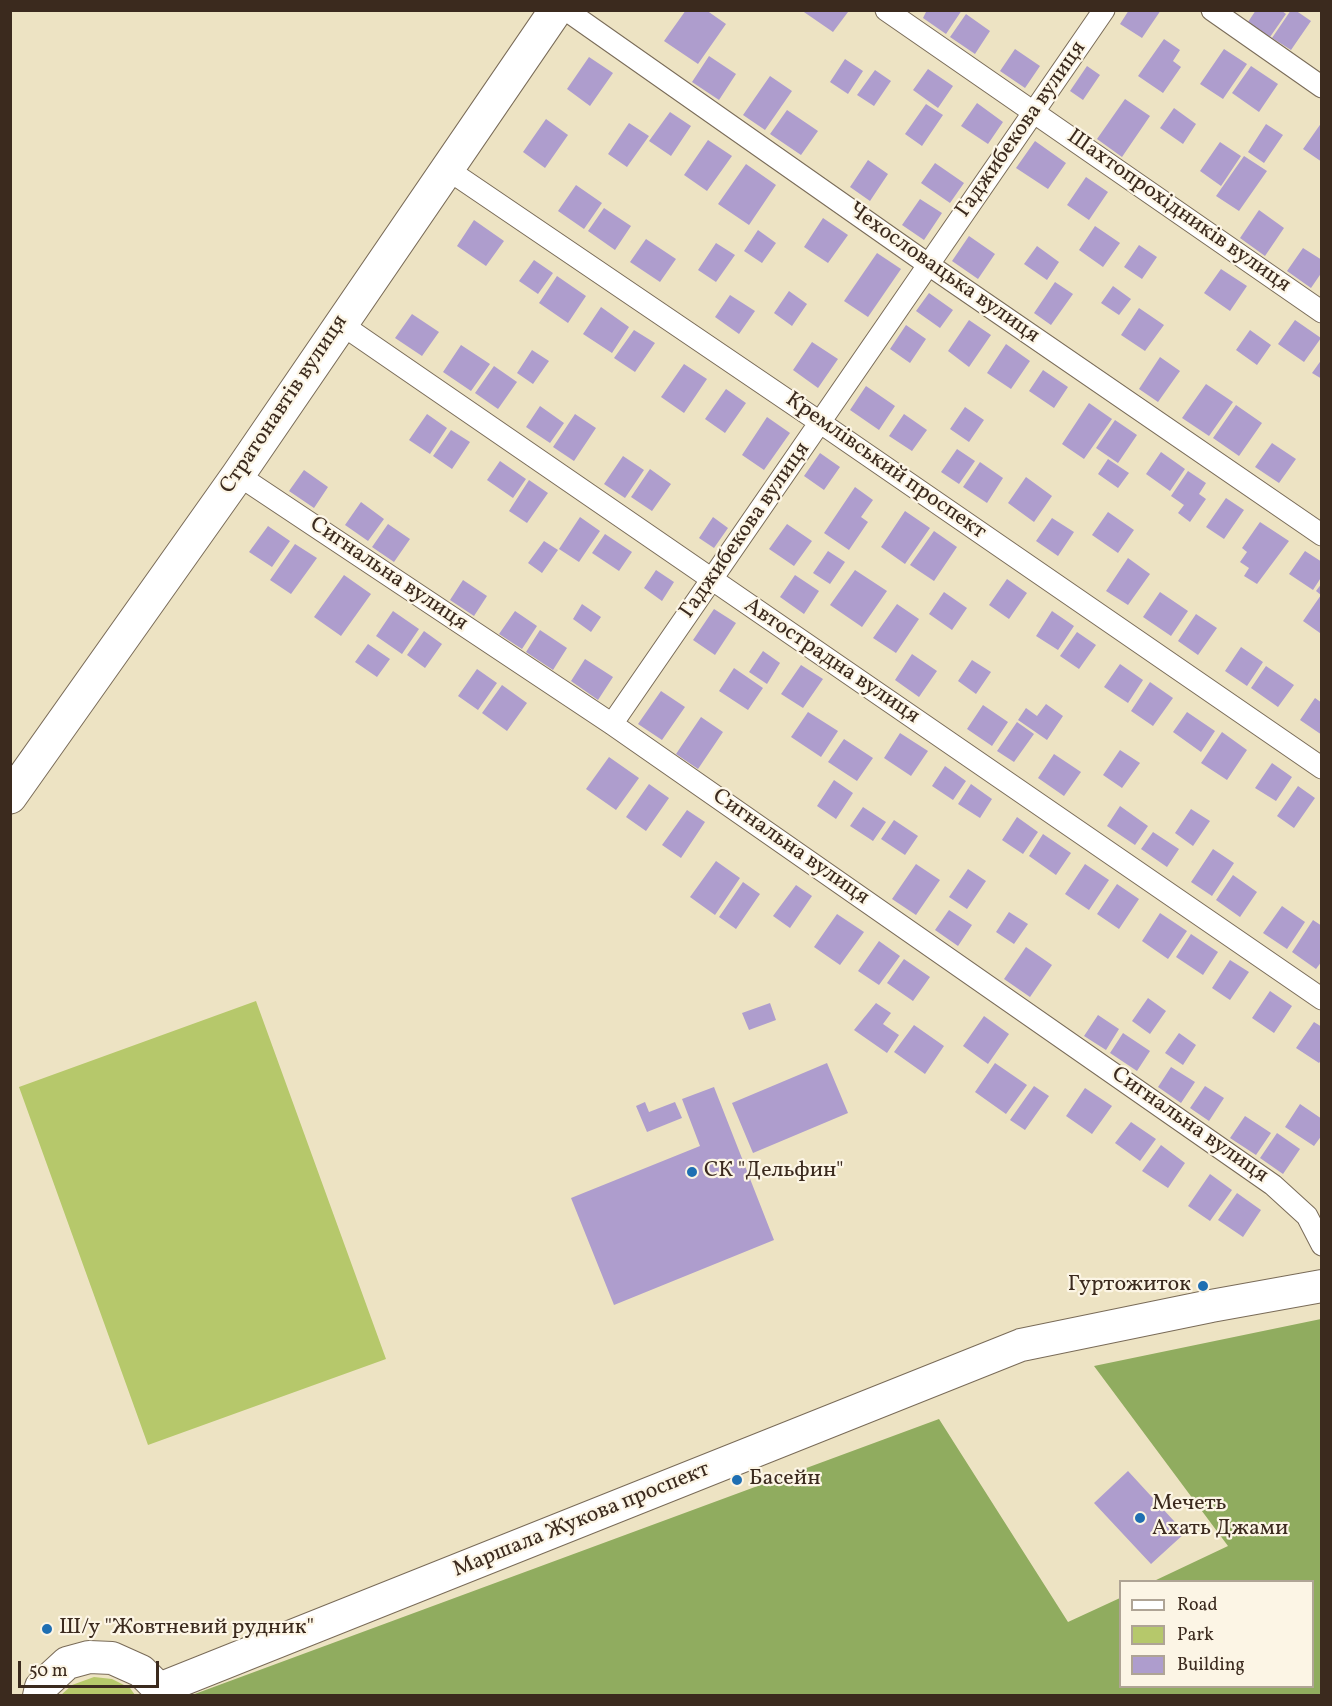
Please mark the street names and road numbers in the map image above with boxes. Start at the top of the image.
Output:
street label: Гаджибекова вулиця [951,37,1093,223]
street label: Шахтопрохідників вулиця [1061,125,1295,299]
street label: Чехословацька вулиця [842,198,1044,350]
street label: Стратонавтів вулиця [215,311,355,499]
street label: Кремлівський проспект [779,388,991,546]
street label: Гаджибекова вулиця [675,438,817,624]
street label: Сигнальна вулиця [304,512,472,638]
street label: Автострадна вулиця [738,593,924,731]
street label: Сигнальна вулиця [707,784,873,912]
street label: Сигнальна вулиця [1106,1062,1272,1190]
street label: Маршала Жукова проспект [450,1457,714,1585]

